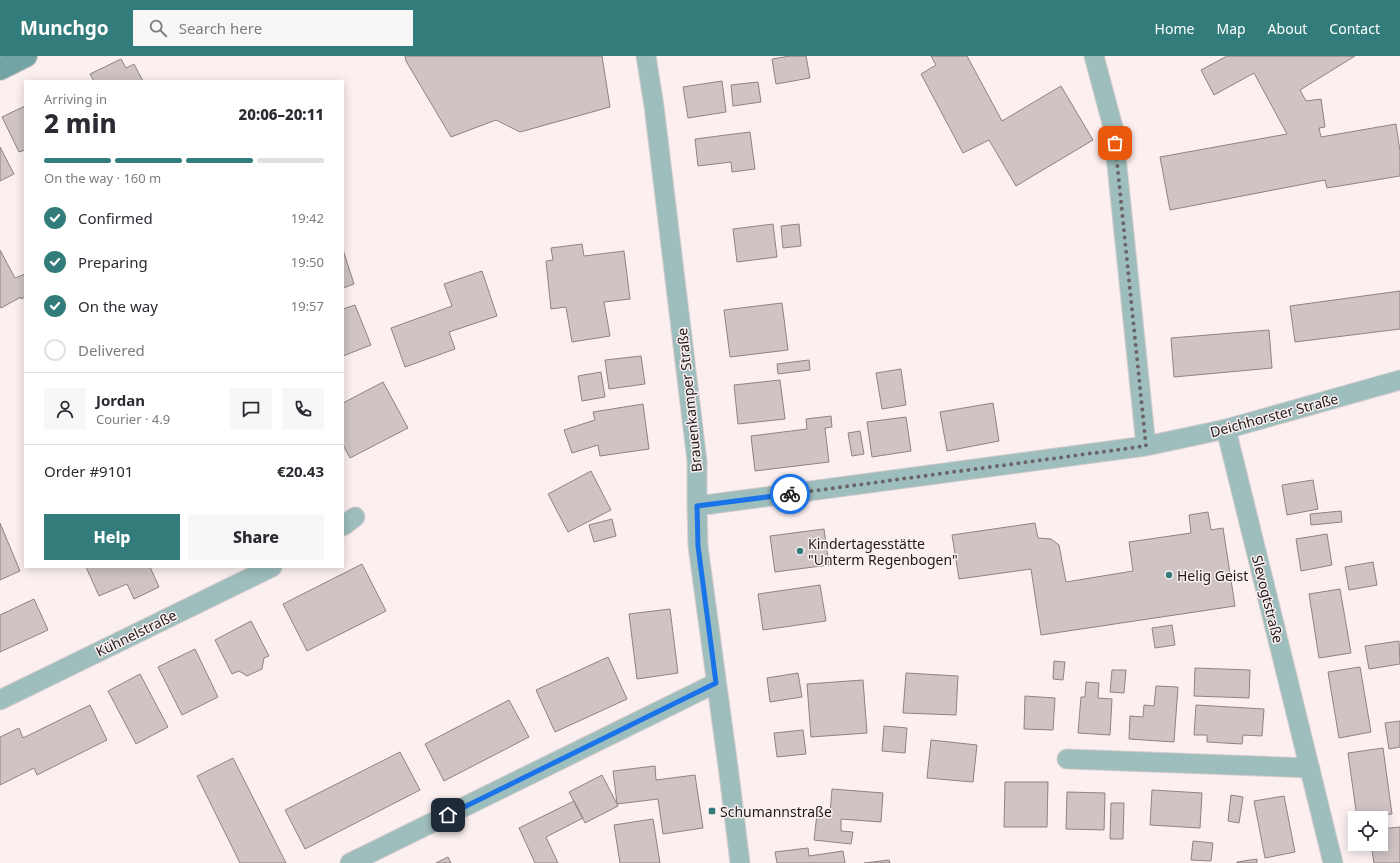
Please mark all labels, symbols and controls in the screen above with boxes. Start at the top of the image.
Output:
search box [133,10,413,46]
text: Munchgo [20,15,109,41]
icon: search [147,17,169,39]
text: Search here [179,18,262,38]
text: Home [1155,19,1194,38]
text: Map [1216,19,1246,38]
text: About [1268,19,1307,38]
text: Contact [1329,19,1380,38]
text: Arriving in [44,90,107,108]
text: 20:06–20:11 [239,104,324,124]
text: 2 min [44,105,117,141]
pin [1098,126,1132,160]
icon: bag [1104,132,1126,154]
text: On the way · 160 m [44,169,161,187]
icon: check [44,207,66,229]
text: Confirmed [78,208,153,228]
text: 19:42 [291,209,324,227]
icon: check [44,251,66,273]
text: Preparing [78,252,148,272]
text: 19:50 [291,253,324,271]
icon: check [44,295,66,317]
text: On the way [78,296,158,316]
text: 19:57 [291,297,324,315]
street label: Brauenkamper Straße [672,327,706,473]
text: Delivered [78,340,145,360]
button: person [44,388,86,430]
button: chat [230,388,272,430]
button: phone [282,388,324,430]
street label: Deichhorster Straße [1208,389,1340,441]
text: Jordan [96,390,145,410]
text: Courier · 4.9 [96,410,170,428]
text: Order #9101 [44,461,133,481]
text: €20.43 [277,461,324,481]
courier [770,474,810,514]
icon: bike [779,483,801,505]
button: Help [44,514,180,560]
button: Share [188,514,324,560]
place label: Kindertagesstätte "Unterm Regenbogen" [808,534,958,569]
marker: Kindertagesstätte "Unterm Regenbogen" [795,546,805,556]
street label: Slevogtstraße [1248,553,1288,645]
place label: Helig Geist [1177,566,1248,585]
marker: Helig Geist [1164,570,1174,580]
street label: Kühnelstraße [92,605,180,661]
pin [431,798,465,832]
place label: Schumannstraße [720,802,832,821]
icon: home [437,804,459,826]
marker: Schumannstraße [707,806,717,816]
map controls [1348,811,1388,851]
button: locate [1348,811,1388,851]

